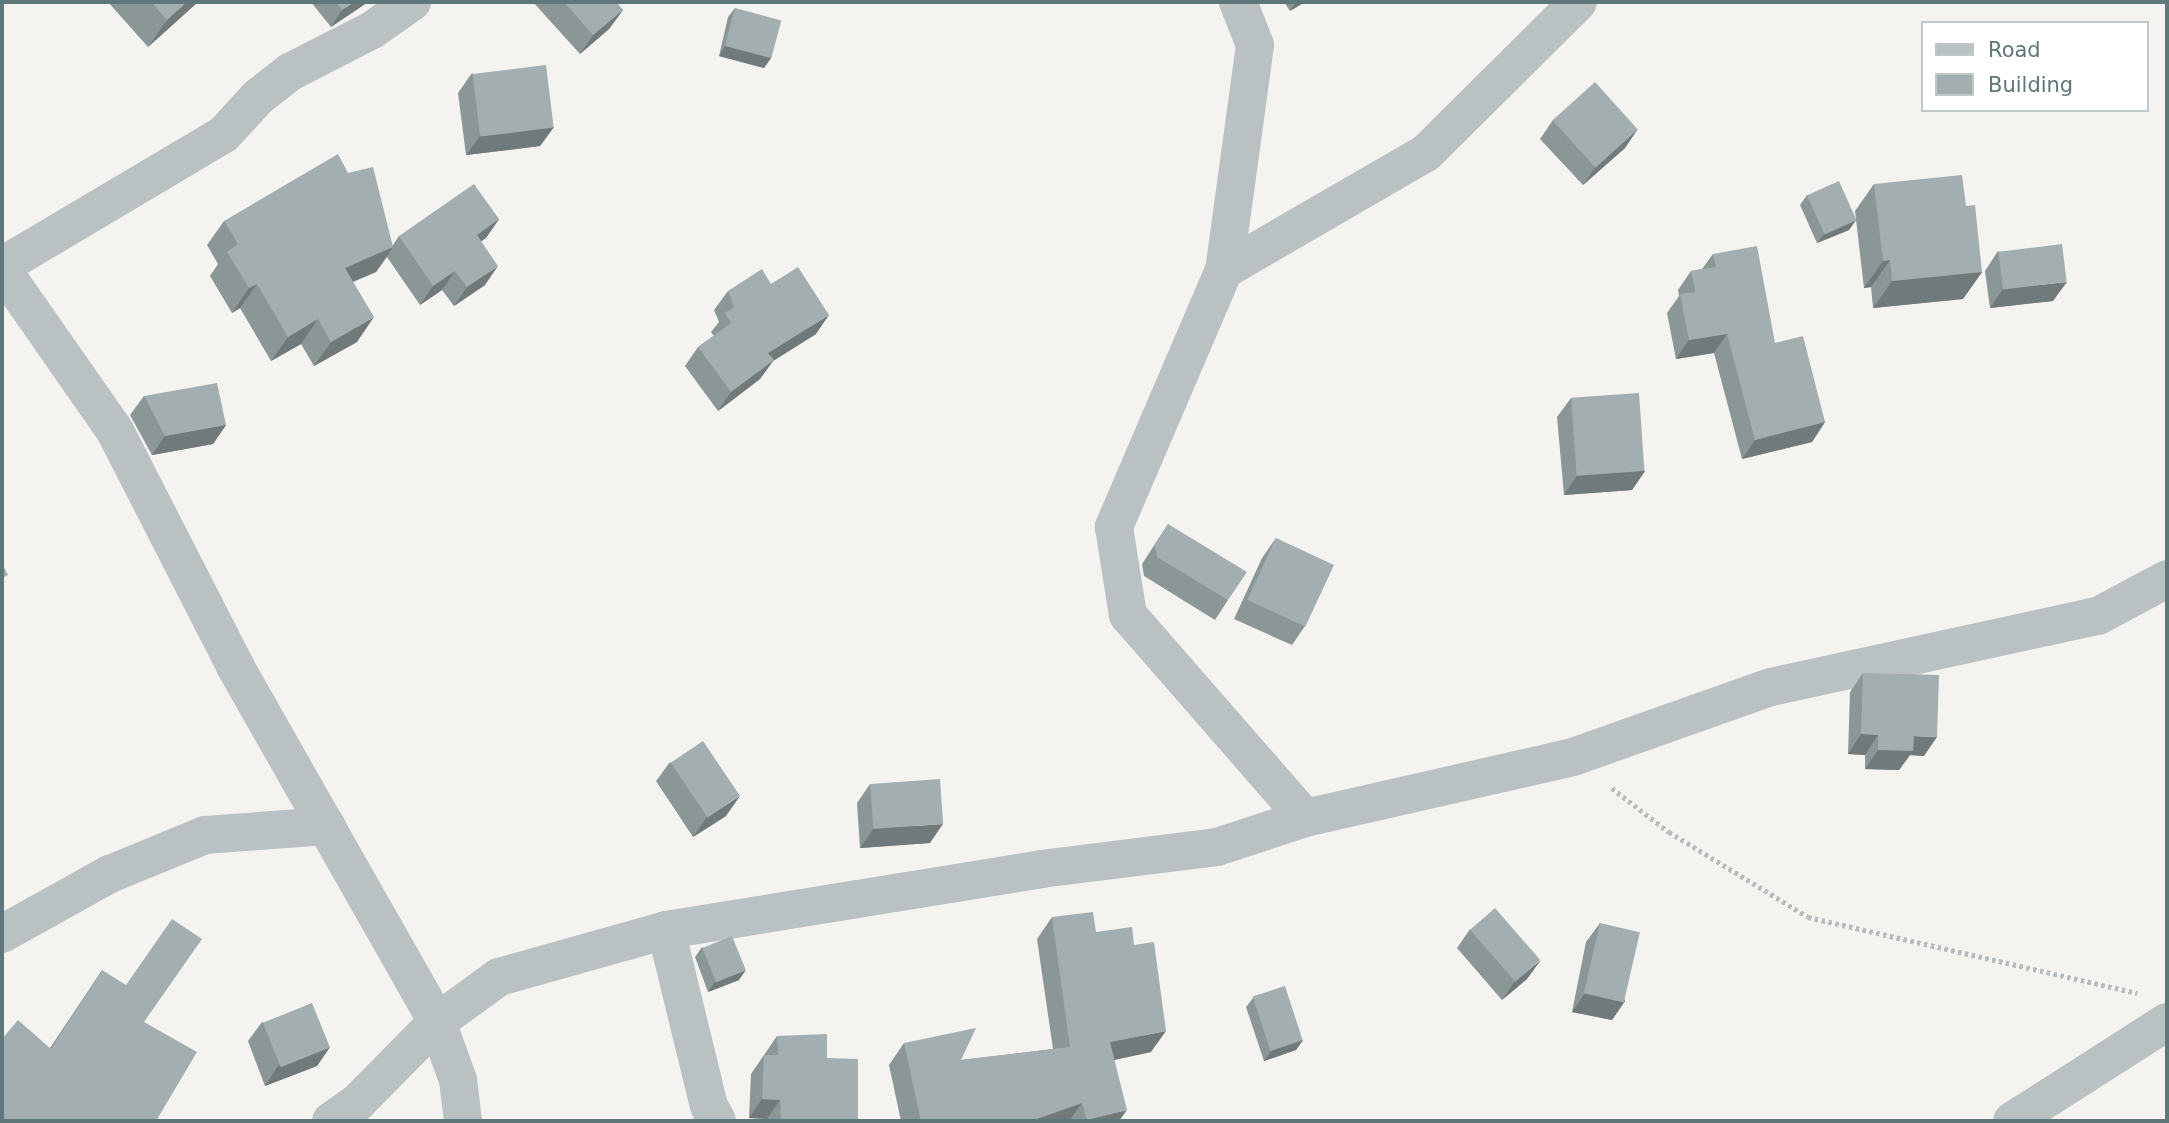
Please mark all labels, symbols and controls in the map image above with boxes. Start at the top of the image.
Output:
legend [1920,21,2148,112]
text: Road [1988,38,2041,62]
text: Building [1988,73,2073,97]

